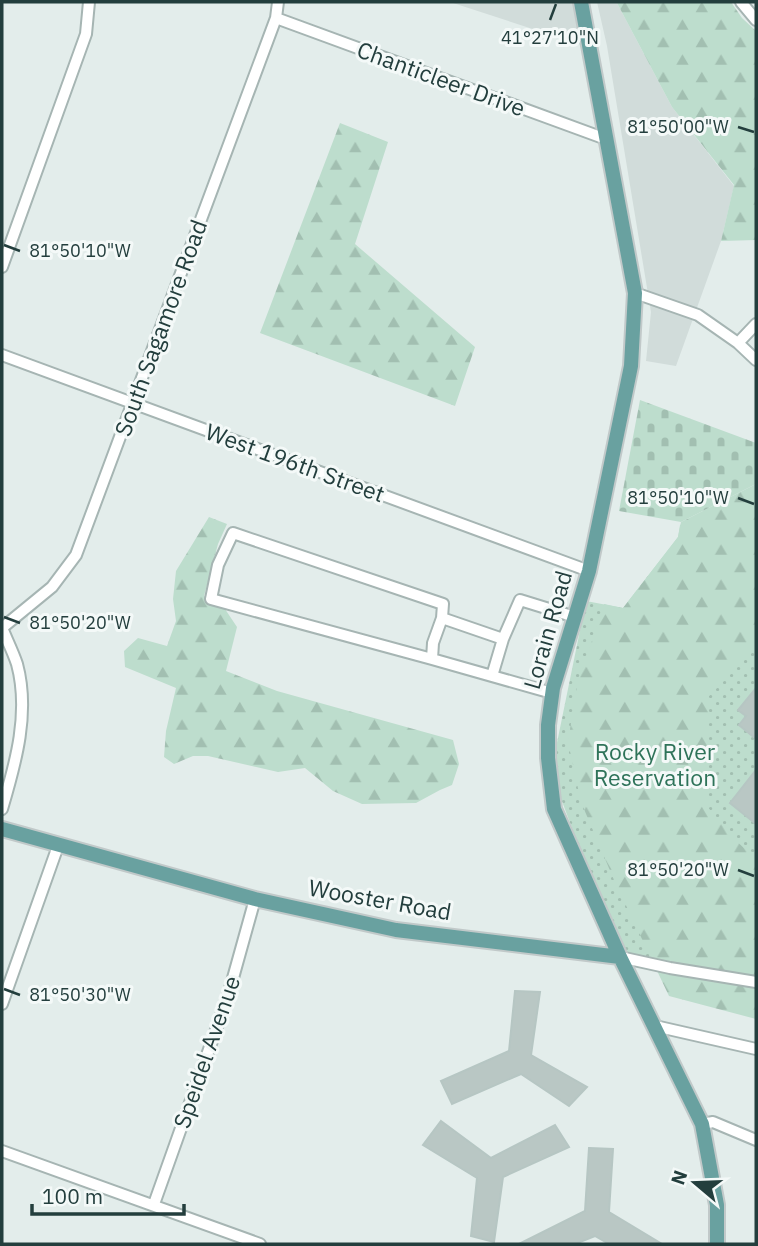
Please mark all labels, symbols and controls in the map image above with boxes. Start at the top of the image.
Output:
text: 41°27'10"N [501,26,599,49]
street label: Chanticleer Drive [353,34,530,122]
text: 81°50'00"W [627,115,729,138]
street label: South Sagamore Road [107,215,213,440]
text: 81°50'10"W [29,239,131,262]
street label: West 196th Street [202,416,389,508]
text: 81°50'10"W [627,486,729,509]
street label: Lorain Road [516,567,578,692]
text: 81°50'20"W [29,611,131,634]
park label: Rocky River Reservation [594,736,716,792]
text: 81°50'20"W [627,858,729,881]
street label: Wooster Road [307,872,454,926]
street label: Speidel Avenue [166,971,246,1132]
text: 81°50'30"W [29,983,131,1006]
north arrow [660,1148,730,1218]
text: N [665,1167,693,1188]
scale bar [32,1172,184,1216]
text: 100 m [42,1182,103,1210]

